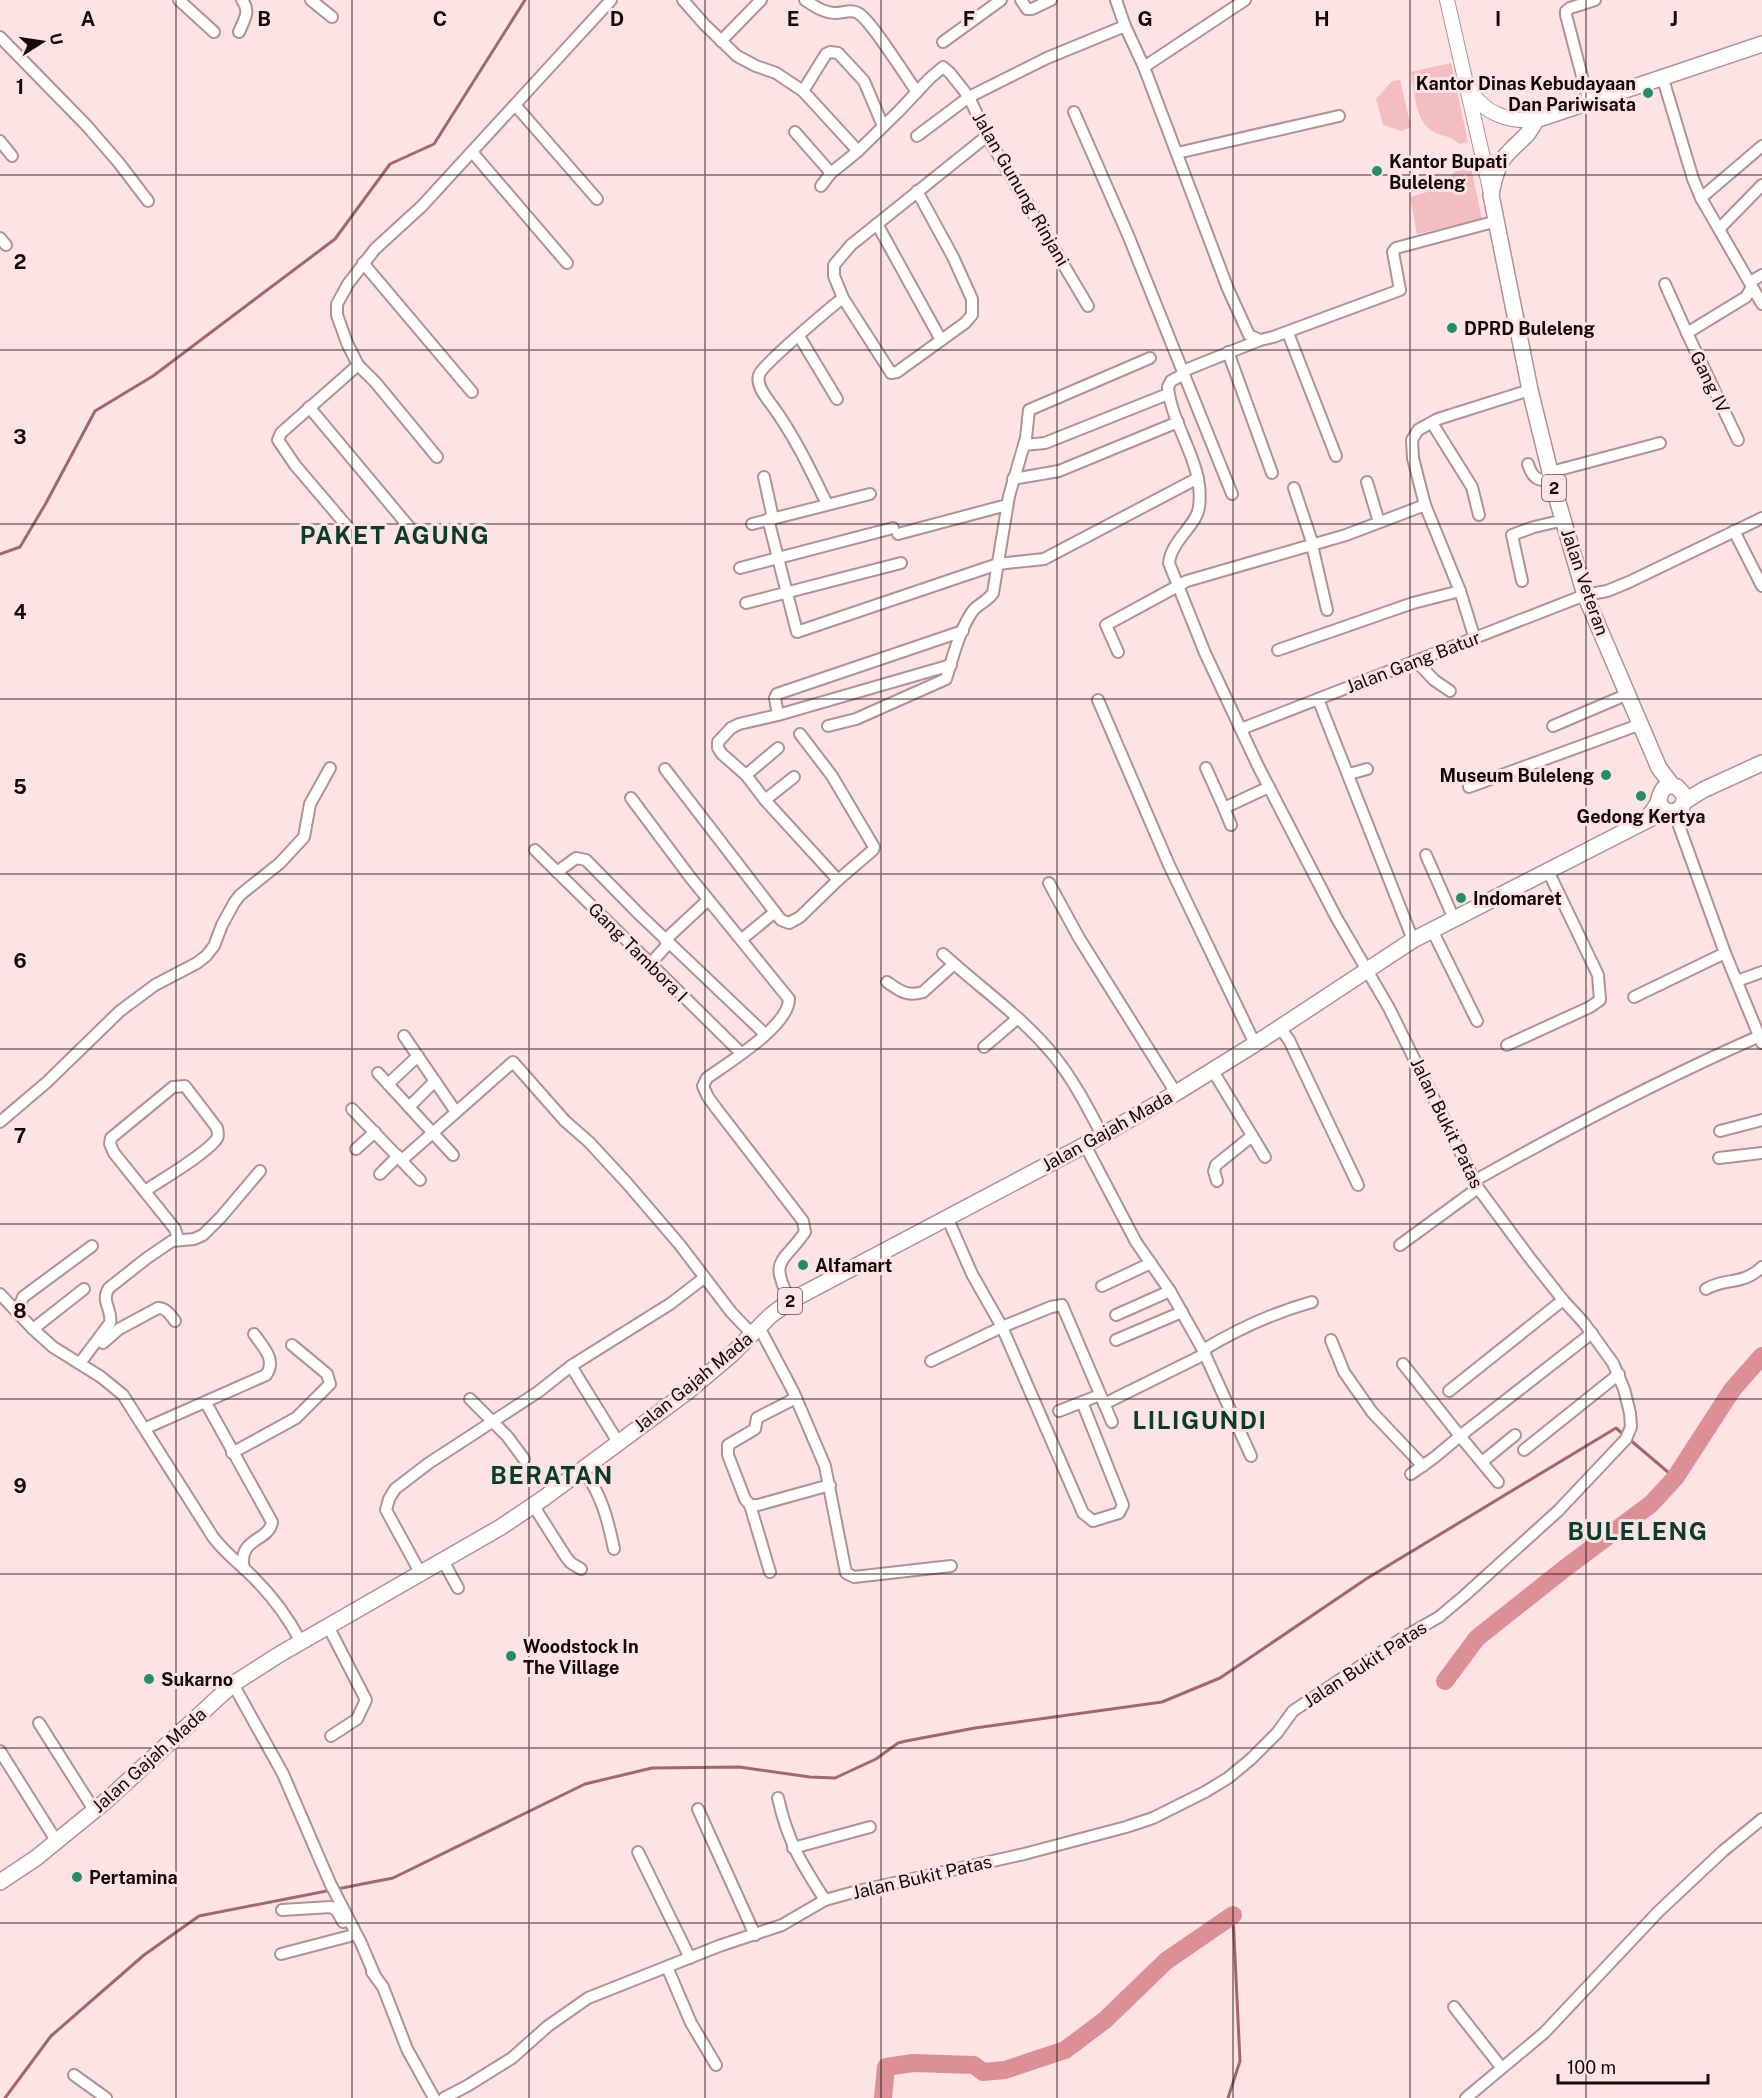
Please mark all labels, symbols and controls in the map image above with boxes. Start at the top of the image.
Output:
text: A [81,7,95,31]
text: B [257,7,271,31]
text: C [433,7,447,31]
text: D [610,7,624,31]
text: E [787,7,799,31]
text: F [963,7,975,31]
text: G [1137,7,1153,31]
text: H [1314,7,1330,31]
text: I [1495,7,1501,31]
text: J [1670,7,1678,31]
north arrow [12,12,72,72]
text: U [46,31,67,47]
place label: Kantor Dinas Kebudayaan Dan Pariwisata [1416,73,1636,115]
text: 1 [16,75,24,99]
marker: Kantor Dinas Kebudayaan Dan Pariwisata [1641,86,1655,100]
street label: Jalan Gunung Rinjani [968,108,1074,270]
place label: Kantor Bupati Buleleng [1389,151,1507,193]
marker: Kantor Bupati Buleleng [1370,164,1384,178]
text: 2 [14,250,26,274]
place label: DPRD Buleleng [1464,318,1595,339]
marker: DPRD Buleleng [1445,321,1459,335]
street label: Gang IV [1686,348,1734,416]
text: 3 [13,425,27,449]
road number: 2 [1542,475,1566,501]
district label: PAKET AGUNG [300,521,490,549]
street label: Jalan Veteran [1557,526,1613,638]
text: 4 [13,600,27,624]
street label: Jalan Gang Batur [1343,627,1483,697]
place label: Museum Buleleng [1439,765,1594,786]
marker: Museum Buleleng [1599,768,1613,782]
text: 5 [13,775,27,799]
marker: Gedong Kertya [1634,789,1648,803]
place label: Gedong Kertya [1577,806,1705,827]
place label: Indomaret [1473,888,1562,909]
marker: Indomaret [1454,891,1468,905]
street label: Gang Tambora I [584,898,692,1006]
text: 6 [13,949,27,973]
street label: Jalan Bukit Patas [1406,1054,1488,1192]
street label: Jalan Gajah Mada [1038,1086,1176,1176]
text: 7 [14,1124,26,1148]
place label: Alfamart [815,1255,892,1276]
marker: Alfamart [796,1258,810,1272]
road number: 2 [778,1288,802,1314]
text: 8 [13,1299,27,1323]
street label: Jalan Gajah Mada [630,1328,756,1436]
district label: LILIGUNDI [1132,1406,1268,1434]
district label: BERATAN [490,1461,614,1489]
text: 9 [13,1474,27,1498]
district label: BULELENG [1567,1517,1709,1545]
street label: Jalan Bukit Patas [1300,1616,1430,1712]
place label: Woodstock In The Village [523,1636,639,1678]
marker: Woodstock In The Village [504,1649,518,1663]
place label: Sukarno [161,1669,233,1690]
marker: Sukarno [142,1672,156,1686]
street label: Jalan Gajah Mada [88,1703,210,1817]
street label: Jalan Bukit Patas [850,1851,994,1903]
place label: Pertamina [89,1867,178,1888]
marker: Pertamina [70,1870,84,1884]
scale bar [1558,2047,1708,2085]
text: 100 m [1567,2057,1616,2078]

